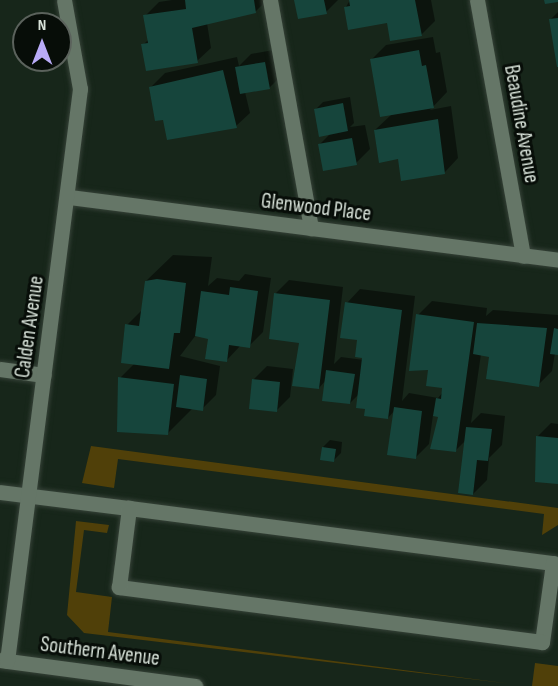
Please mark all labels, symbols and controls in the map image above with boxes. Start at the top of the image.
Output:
north arrow [12,12,72,72]
text: N [38,16,46,35]
street label: Beaudine Avenue [498,63,544,185]
street label: Glenwood Place [260,189,372,227]
street label: Calden Avenue [10,274,50,380]
street label: Southern Avenue [39,632,161,672]

